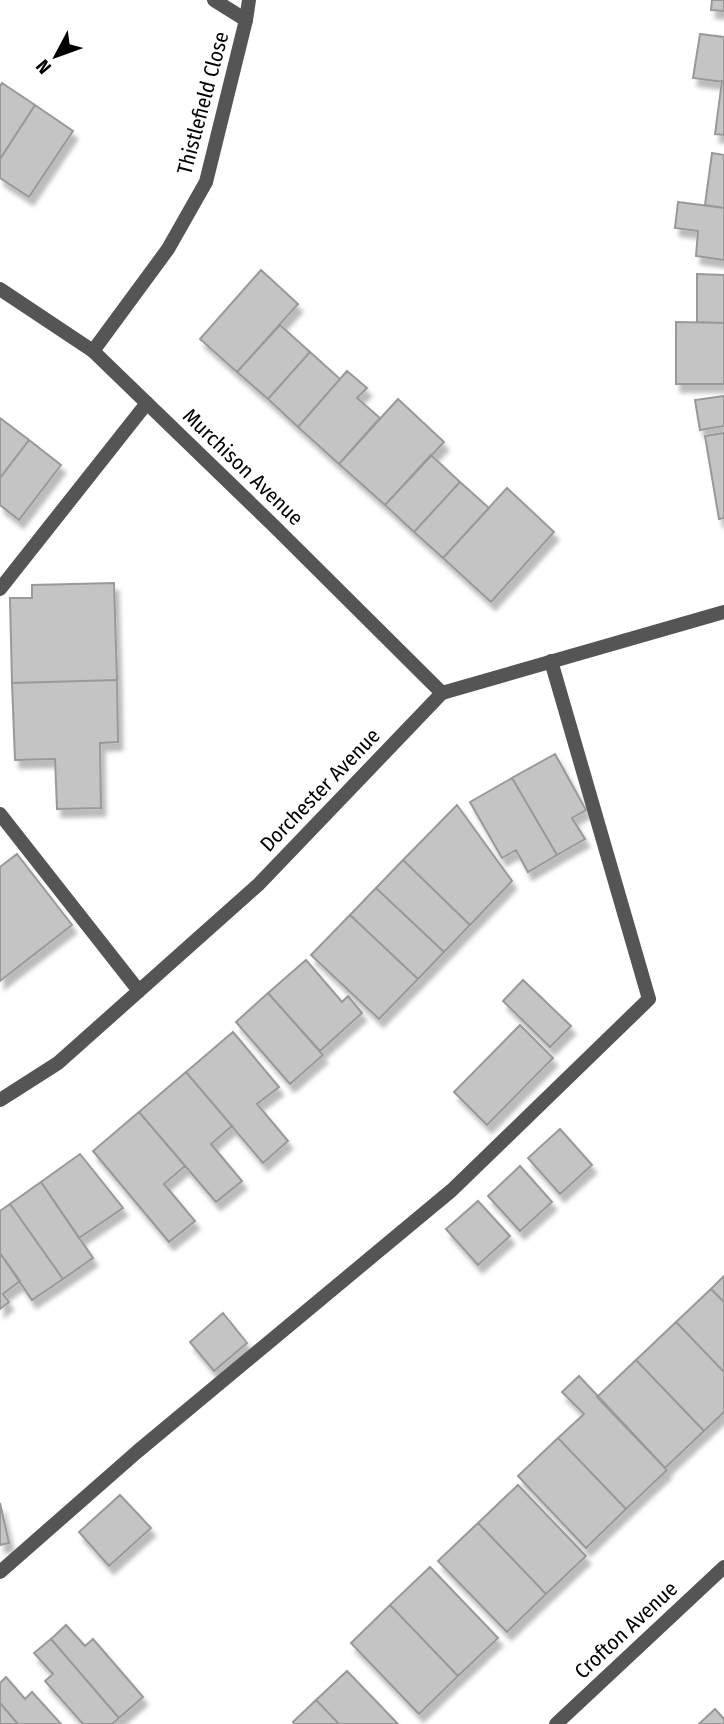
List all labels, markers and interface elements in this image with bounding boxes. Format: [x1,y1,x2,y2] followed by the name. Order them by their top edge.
[21,21,91,91] north arrow
[171,29,235,177] street label: Thistlefield Close
[31,55,56,79] text: N
[177,403,309,531] street label: Murchison Avenue
[254,723,386,857] street label: Dorchester Avenue
[569,1576,683,1684] street label: Crofton Avenue

